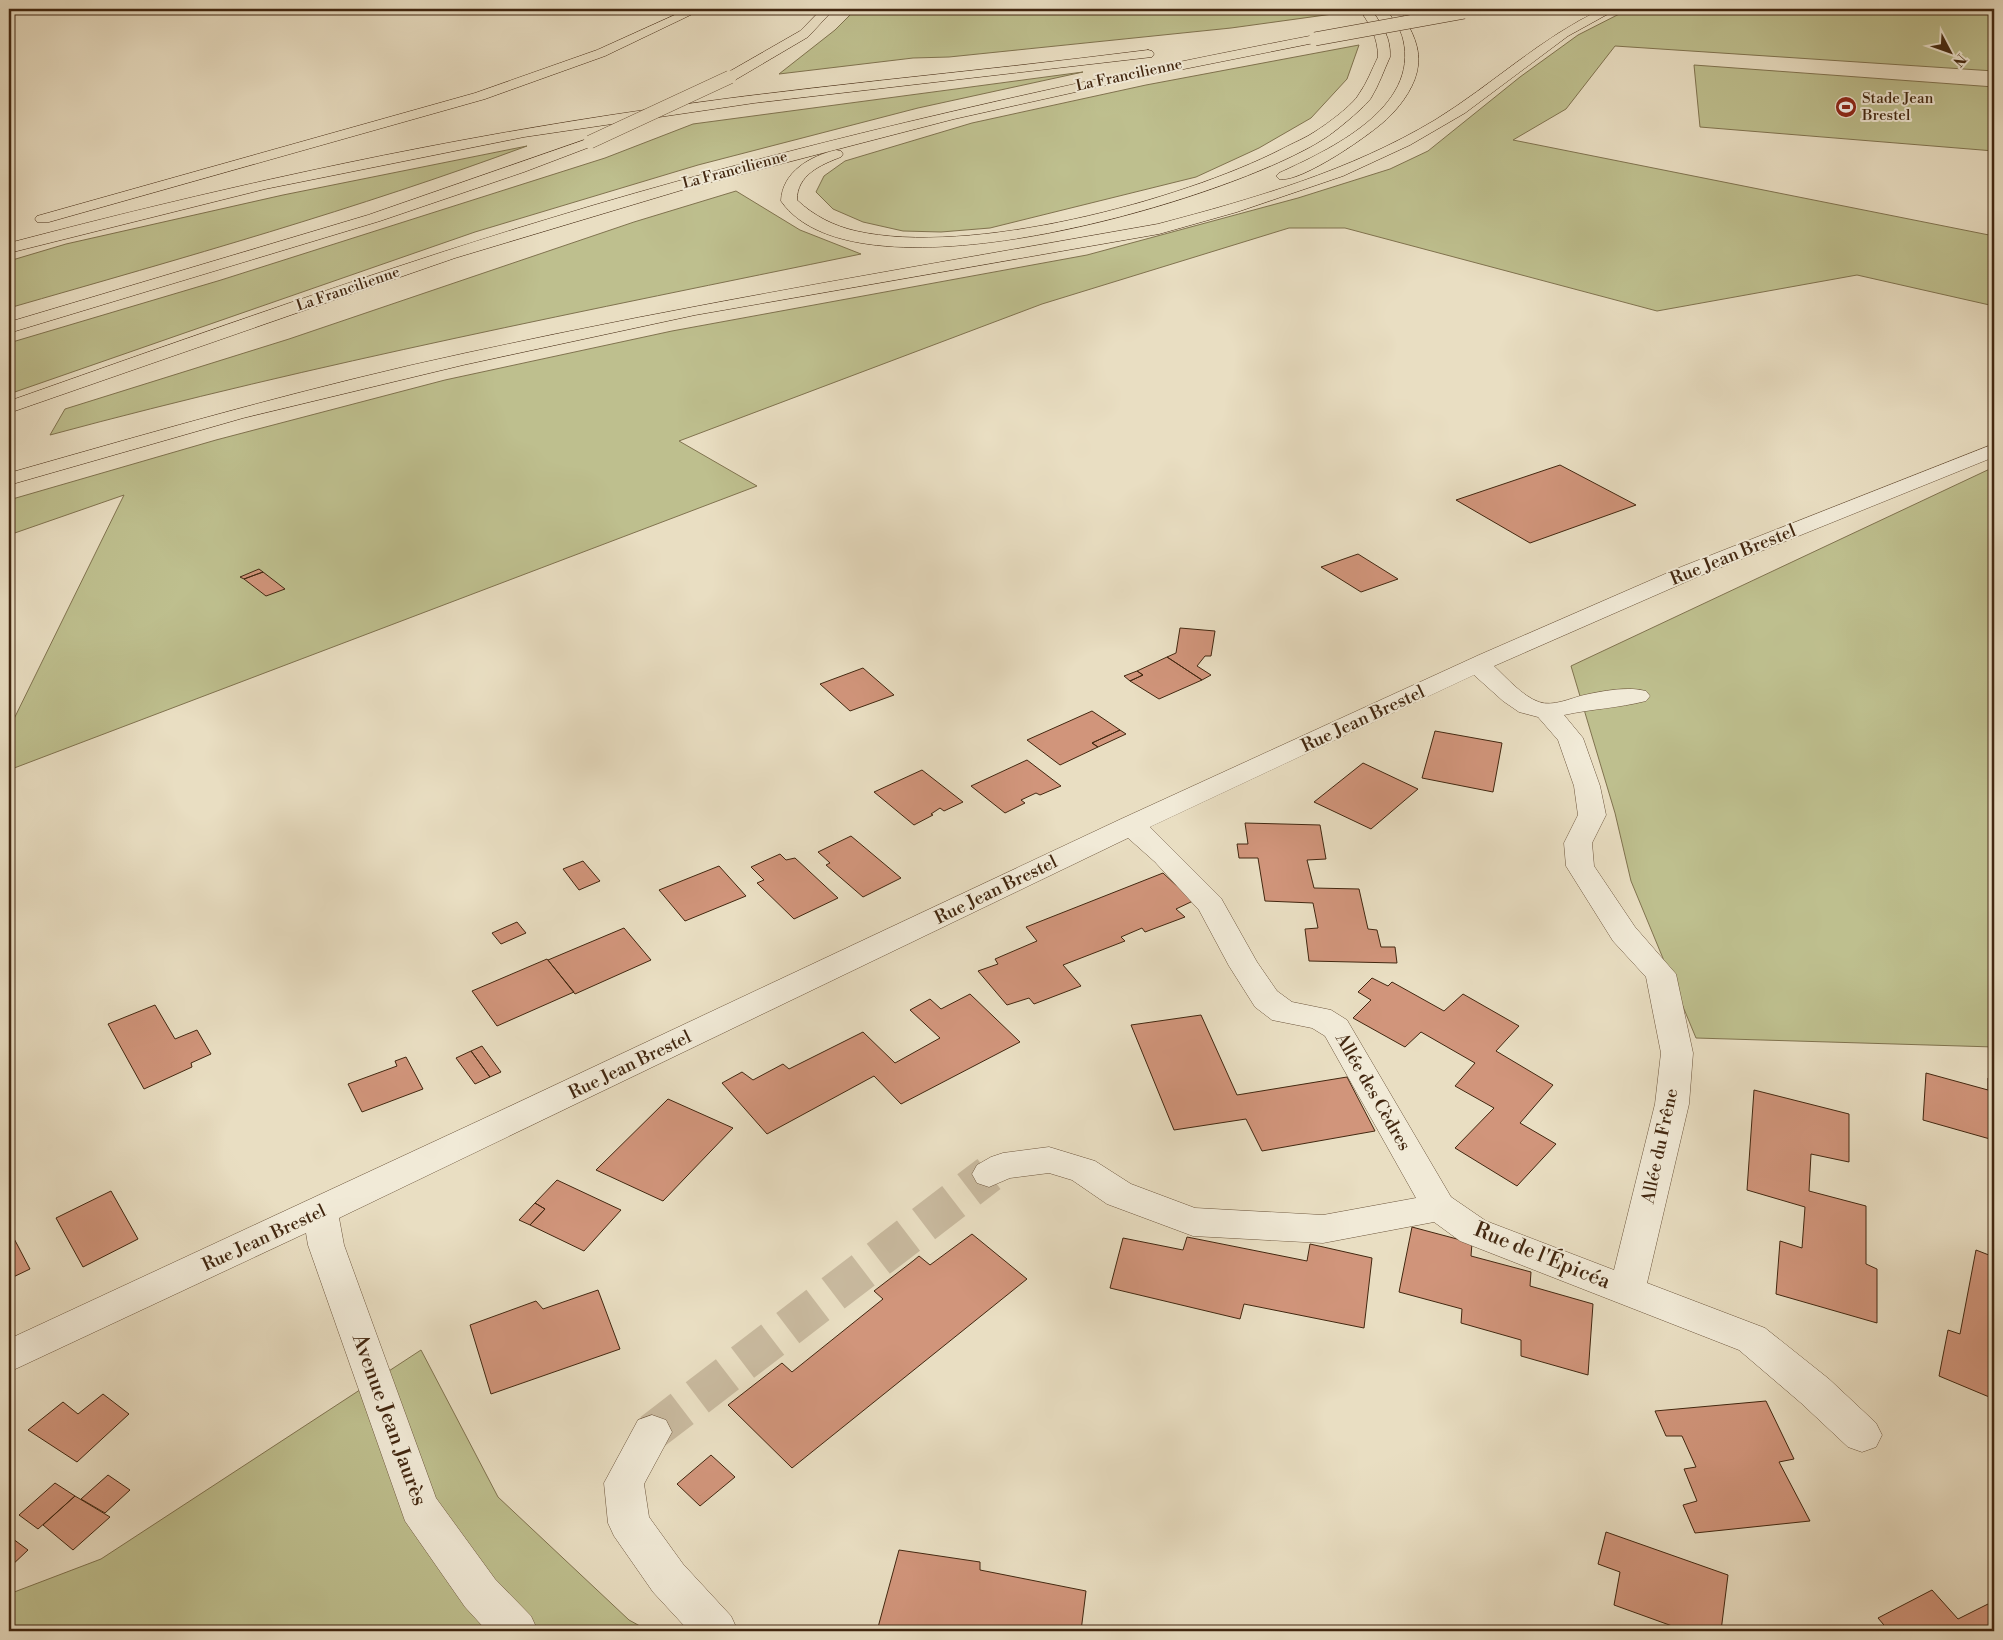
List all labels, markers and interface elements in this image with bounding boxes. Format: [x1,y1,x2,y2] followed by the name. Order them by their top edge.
[1926,28,1976,78] north arrow
[1949,50,1969,70] text: N
[1074,54,1184,96] street label: La Francilienne
[1861,89,1934,125] place label: Stade Jean Brestel
[1834,95,1858,119] sports icon: Stade Jean Brestel
[680,147,790,193] street label: La Francilienne
[294,262,402,316] street label: La Francilienne
[1667,519,1800,591] street label: Rue Jean Brestel
[1297,680,1429,758] street label: Rue Jean Brestel
[931,850,1062,930] street label: Rue Jean Brestel
[565,1025,696,1105] street label: Rue Jean Brestel
[1330,1028,1416,1155] street label: Allée des Cèdres
[1636,1086,1683,1207] street label: Allée du Frêne
[198,1199,330,1277] street label: Rue Jean Brestel
[1470,1215,1615,1295] street label: Rue de l'Épicéa
[346,1330,432,1509] street label: Avenue Jean Jaurès

